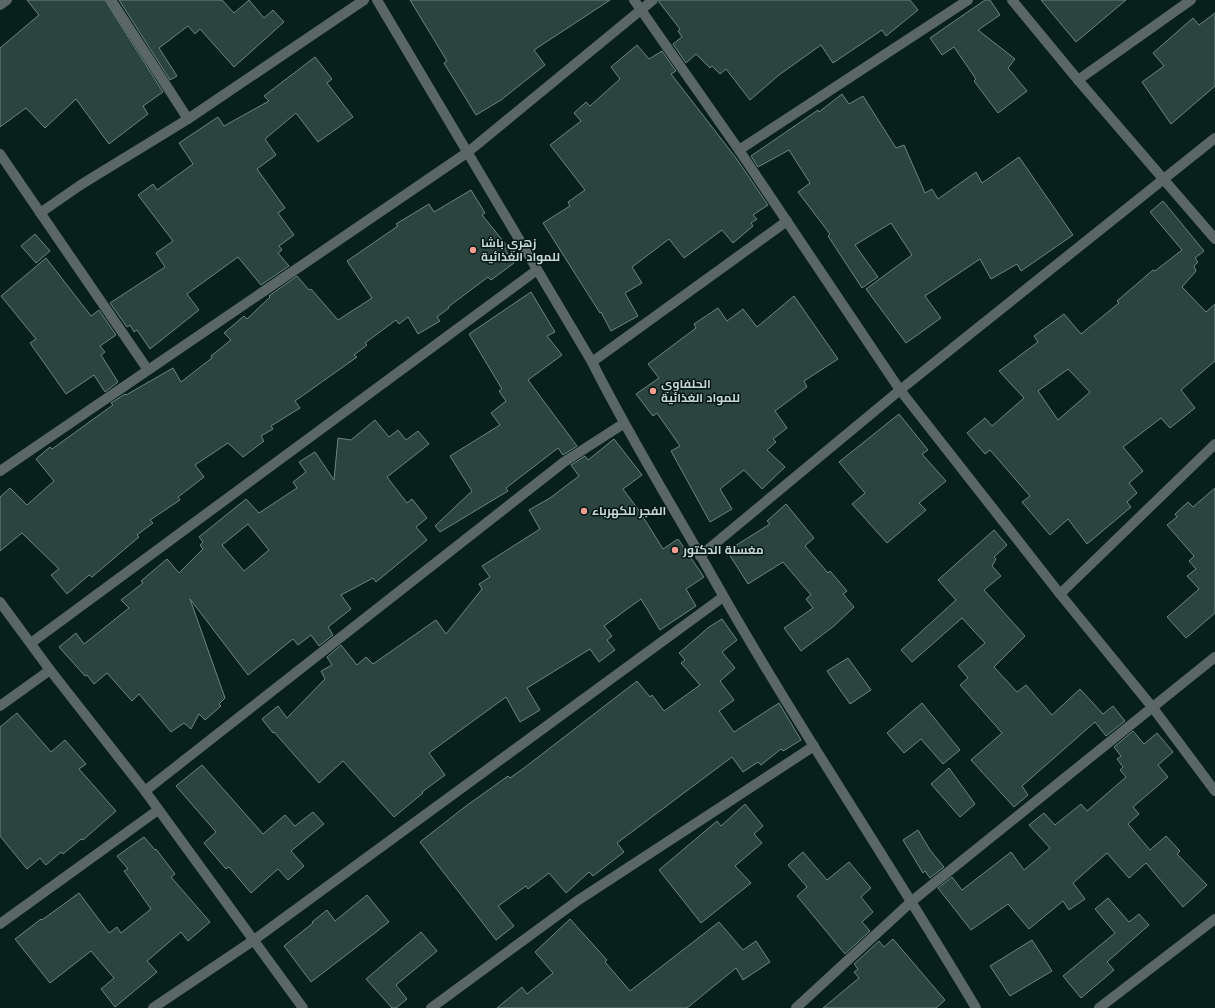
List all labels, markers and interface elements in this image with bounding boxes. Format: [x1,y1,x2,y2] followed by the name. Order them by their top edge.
[481,236,560,265] place label: زهري باشا للمواد الغذائية
[468,245,478,255] marker: زهري باشا للمواد الغذائية
[661,377,740,406] place label: الحلفاوي للمواد الغذائية
[648,386,658,396] marker: الحلفاوي للمواد الغذائية
[592,504,666,519] place label: الفجر للكهرباء
[579,506,589,516] marker: الفجر للكهرباء
[682,543,764,558] place label: مغسلة الدكتور
[670,545,680,555] marker: مغسلة الدكتور

